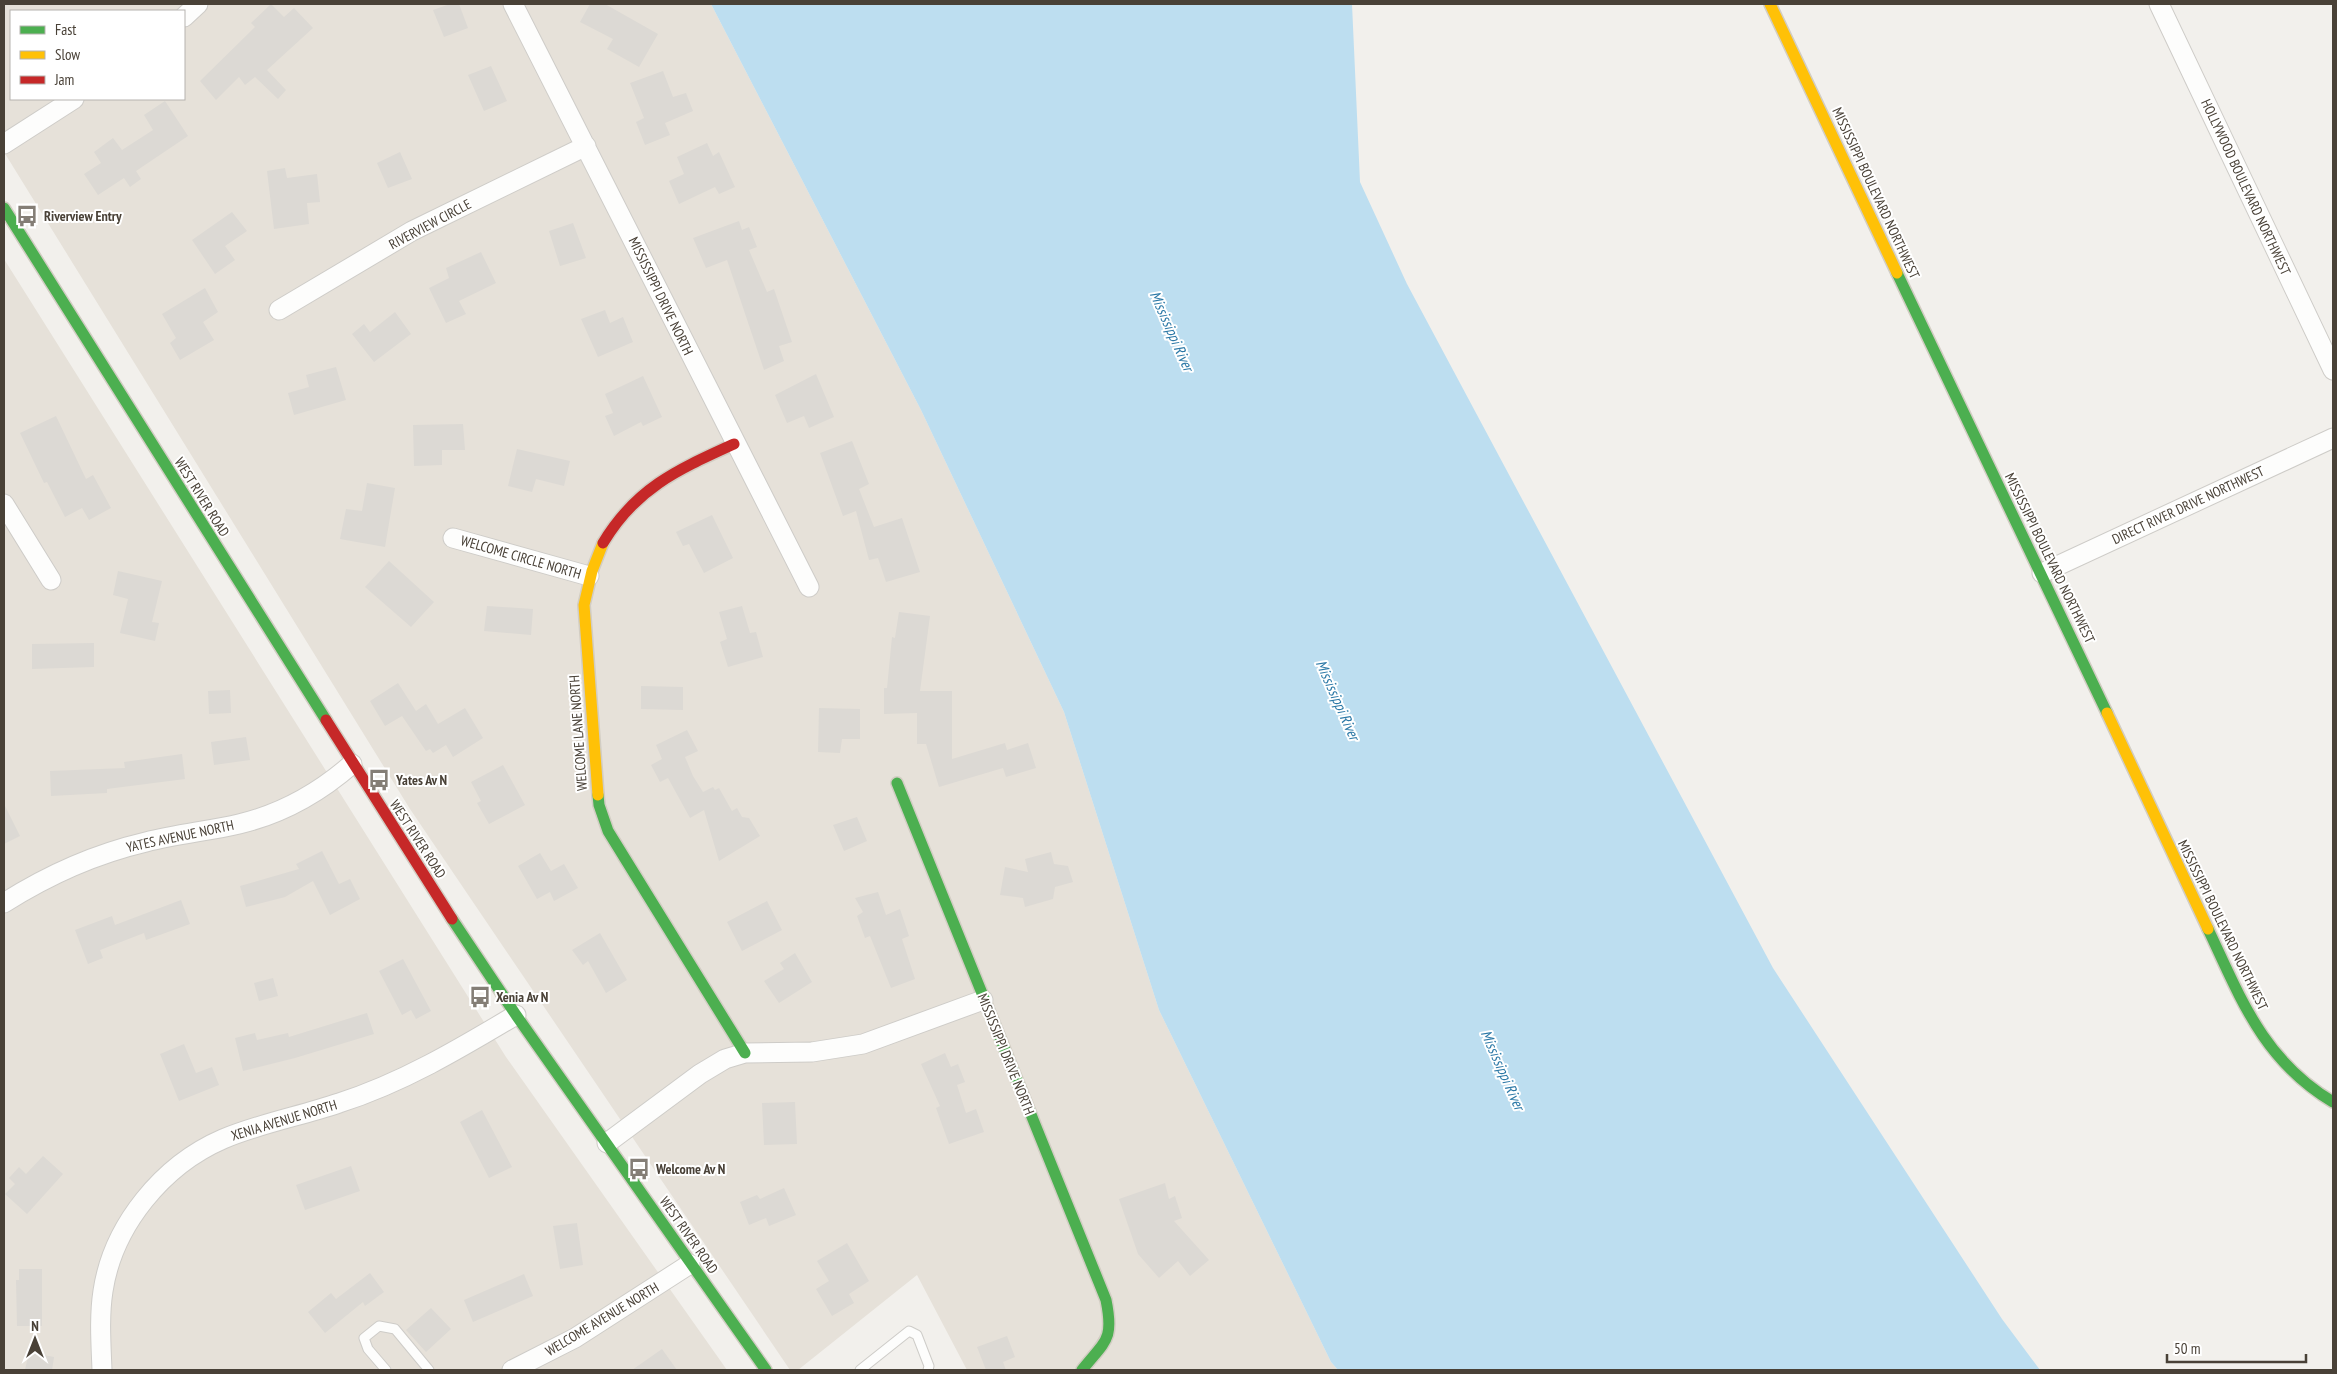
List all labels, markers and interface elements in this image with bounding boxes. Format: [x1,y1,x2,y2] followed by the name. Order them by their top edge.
[10,10,185,100] legend
[55,20,76,39] text: Fast
[55,45,80,64] text: Slow
[54,70,74,89] text: Jam
[2197,96,2295,279] street label: HOLLYWOOD BOULEVARD NORTHWEST
[1828,104,1924,282] street label: MISSISSIPPI BOULEVARD NORTHWEST
[386,195,474,253] street label: RIVERVIEW CIRCLE
[14,203,40,229] bus stop icon: Riverview Entry
[44,207,122,225] place label: Riverview Entry
[625,234,697,358] street label: MISSISSIPPI DRIVE NORTH
[1146,288,1199,376] water label: Mississippi River
[171,454,233,540] street label: WEST RIVER ROAD
[2109,461,2268,548] street label: DIRECT RIVER DRIVE NORTHWEST
[2001,470,2099,647] street label: MISSISSIPPI BOULEVARD NORTHWEST
[459,531,583,583] street label: WELCOME CIRCLE NORTH
[1312,657,1365,745] water label: Mississippi River
[565,674,591,792] street label: WELCOME LANE NORTH
[366,767,392,793] bus stop icon: Yates Av N
[395,771,447,789] place label: Yates Av N
[386,796,450,882] street label: WEST RIVER ROAD
[124,816,236,856] street label: YATES AVENUE NORTH
[2174,837,2272,1014] street label: MISSISSIPPI BOULEVARD NORTHWEST
[467,984,493,1010] bus stop icon: Xenia Av N
[496,988,548,1006] place label: Xenia Av N
[973,991,1039,1117] street label: MISSISSIPPI DRIVE NORTH
[1477,1027,1530,1115] water label: Mississippi River
[229,1095,339,1145] street label: XENIA AVENUE NORTH
[626,1156,652,1182] bus stop icon: Welcome Av N
[655,1160,725,1178] place label: Welcome Av N
[656,1193,722,1277] street label: WEST RIVER ROAD
[542,1278,662,1360] street label: WELCOME AVENUE NORTH
[10,1314,60,1364] north arrow
[31,1317,39,1335] text: N
[2167,1332,2306,1364] scale bar
[2174,1339,2200,1358] text: 50 m

